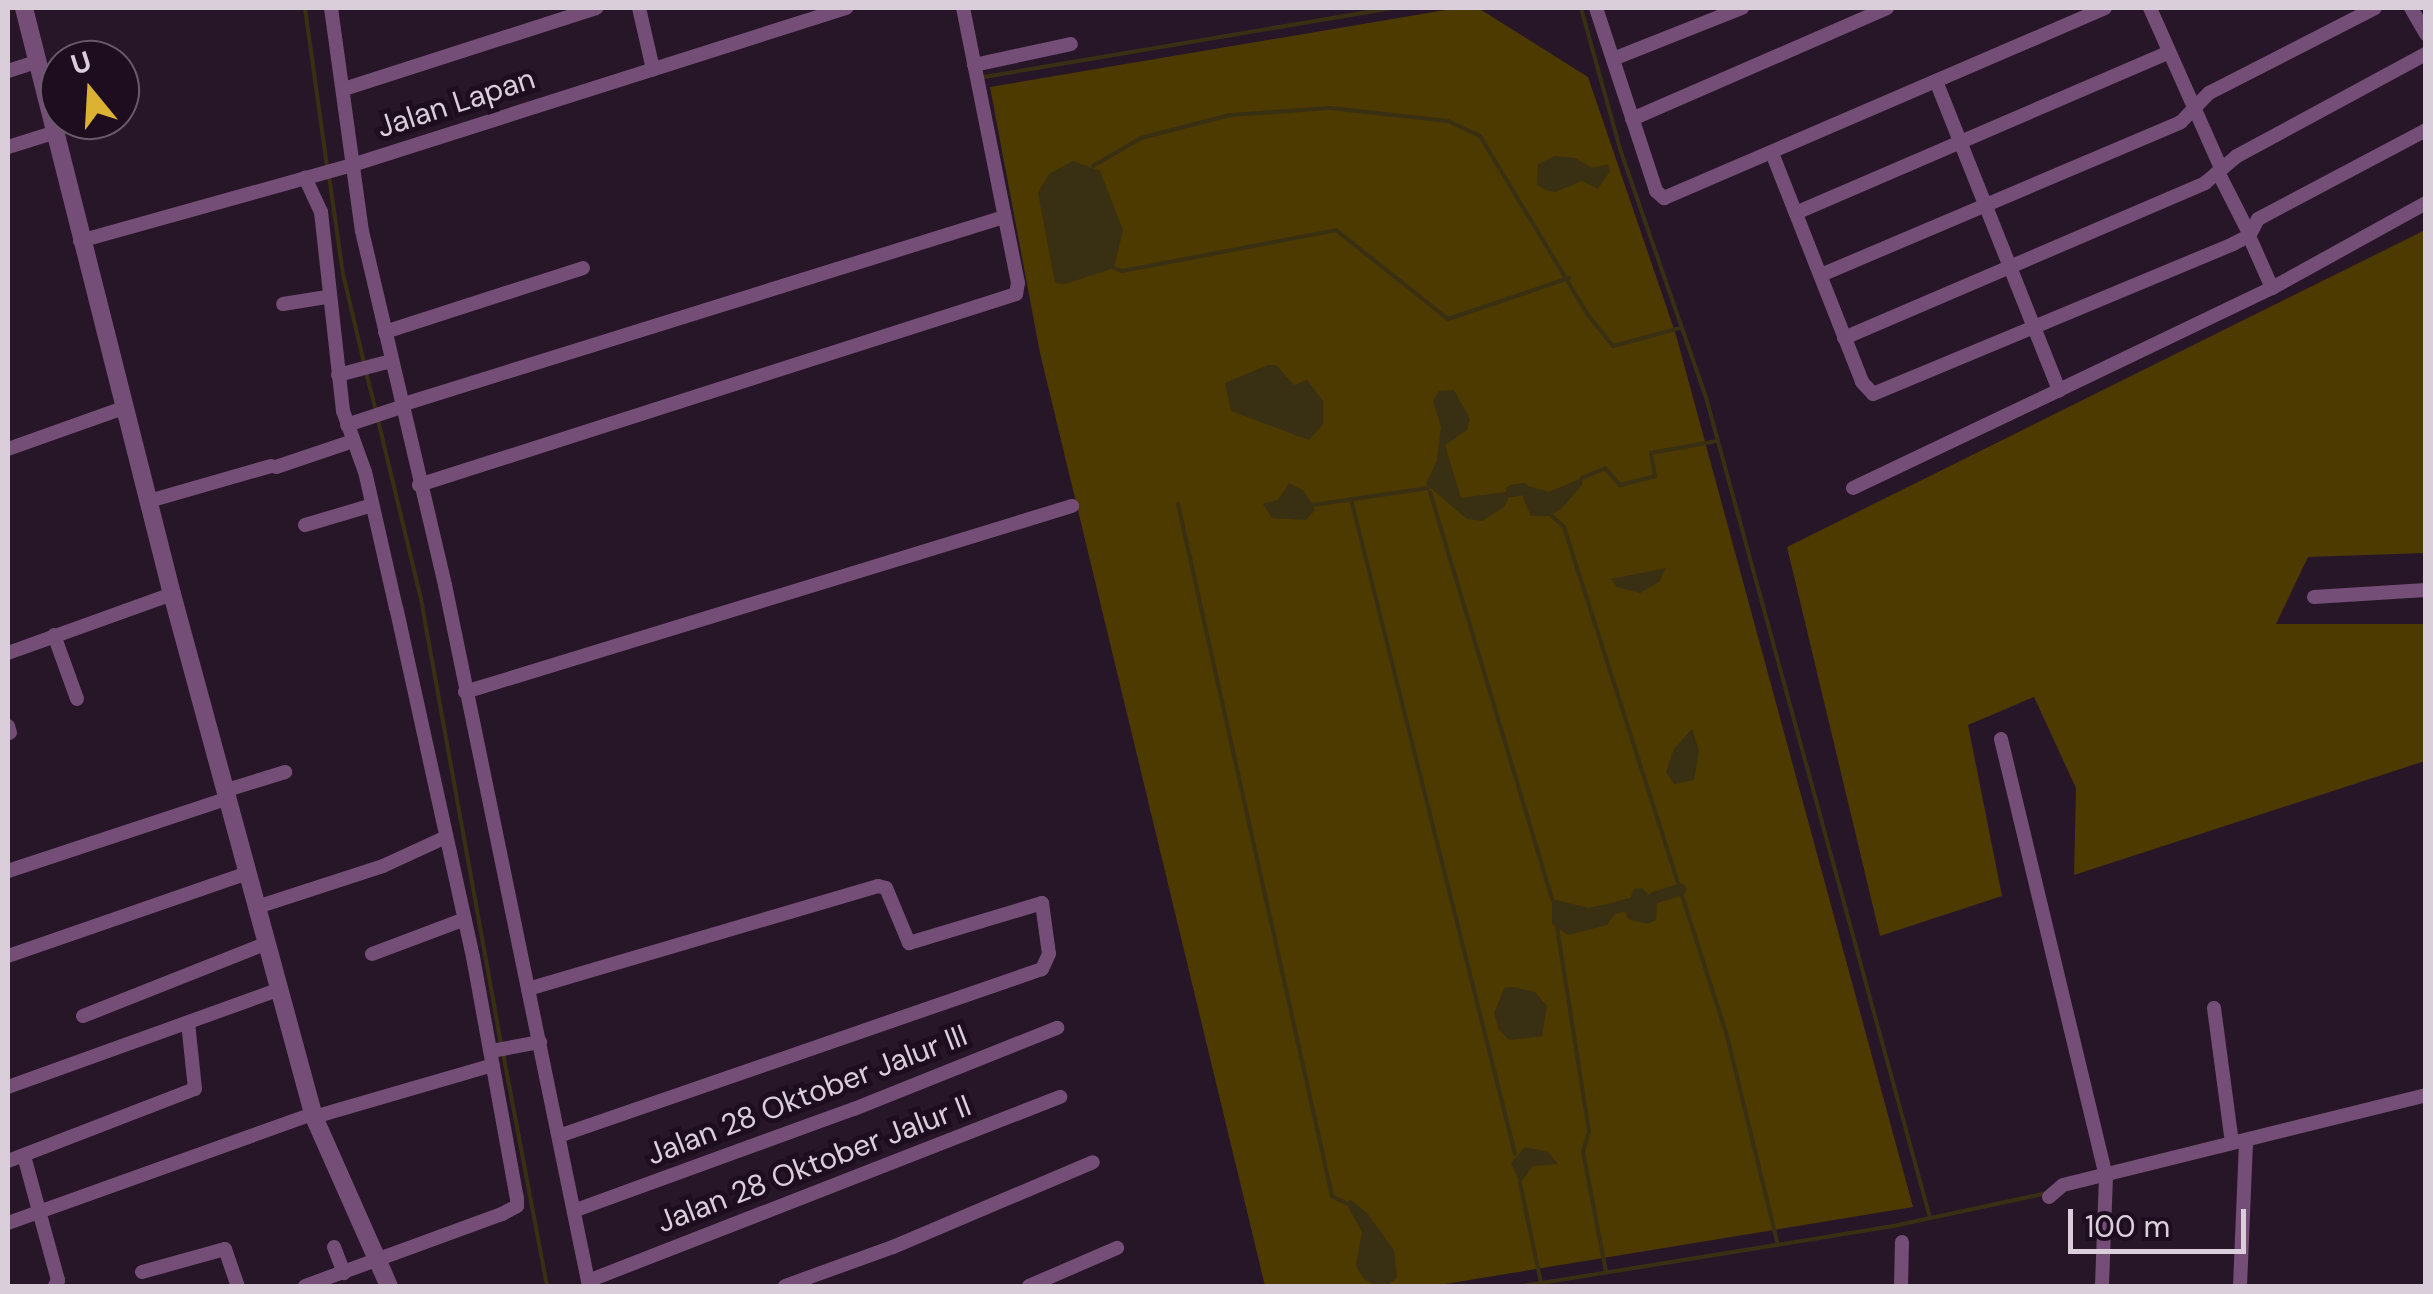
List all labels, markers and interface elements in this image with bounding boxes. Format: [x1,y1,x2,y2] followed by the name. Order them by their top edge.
[40,40,140,140] north arrow
[66,42,96,83] text: U
[372,61,540,145] street label: Jalan Lapan
[642,1017,972,1173] street label: Jalan 28 Oktober Jalur III
[652,1087,976,1241] street label: Jalan 28 Oktober Jalur II
[2073,1189,2250,1251] scale bar
[2085,1207,2170,1246] text: 100 m

